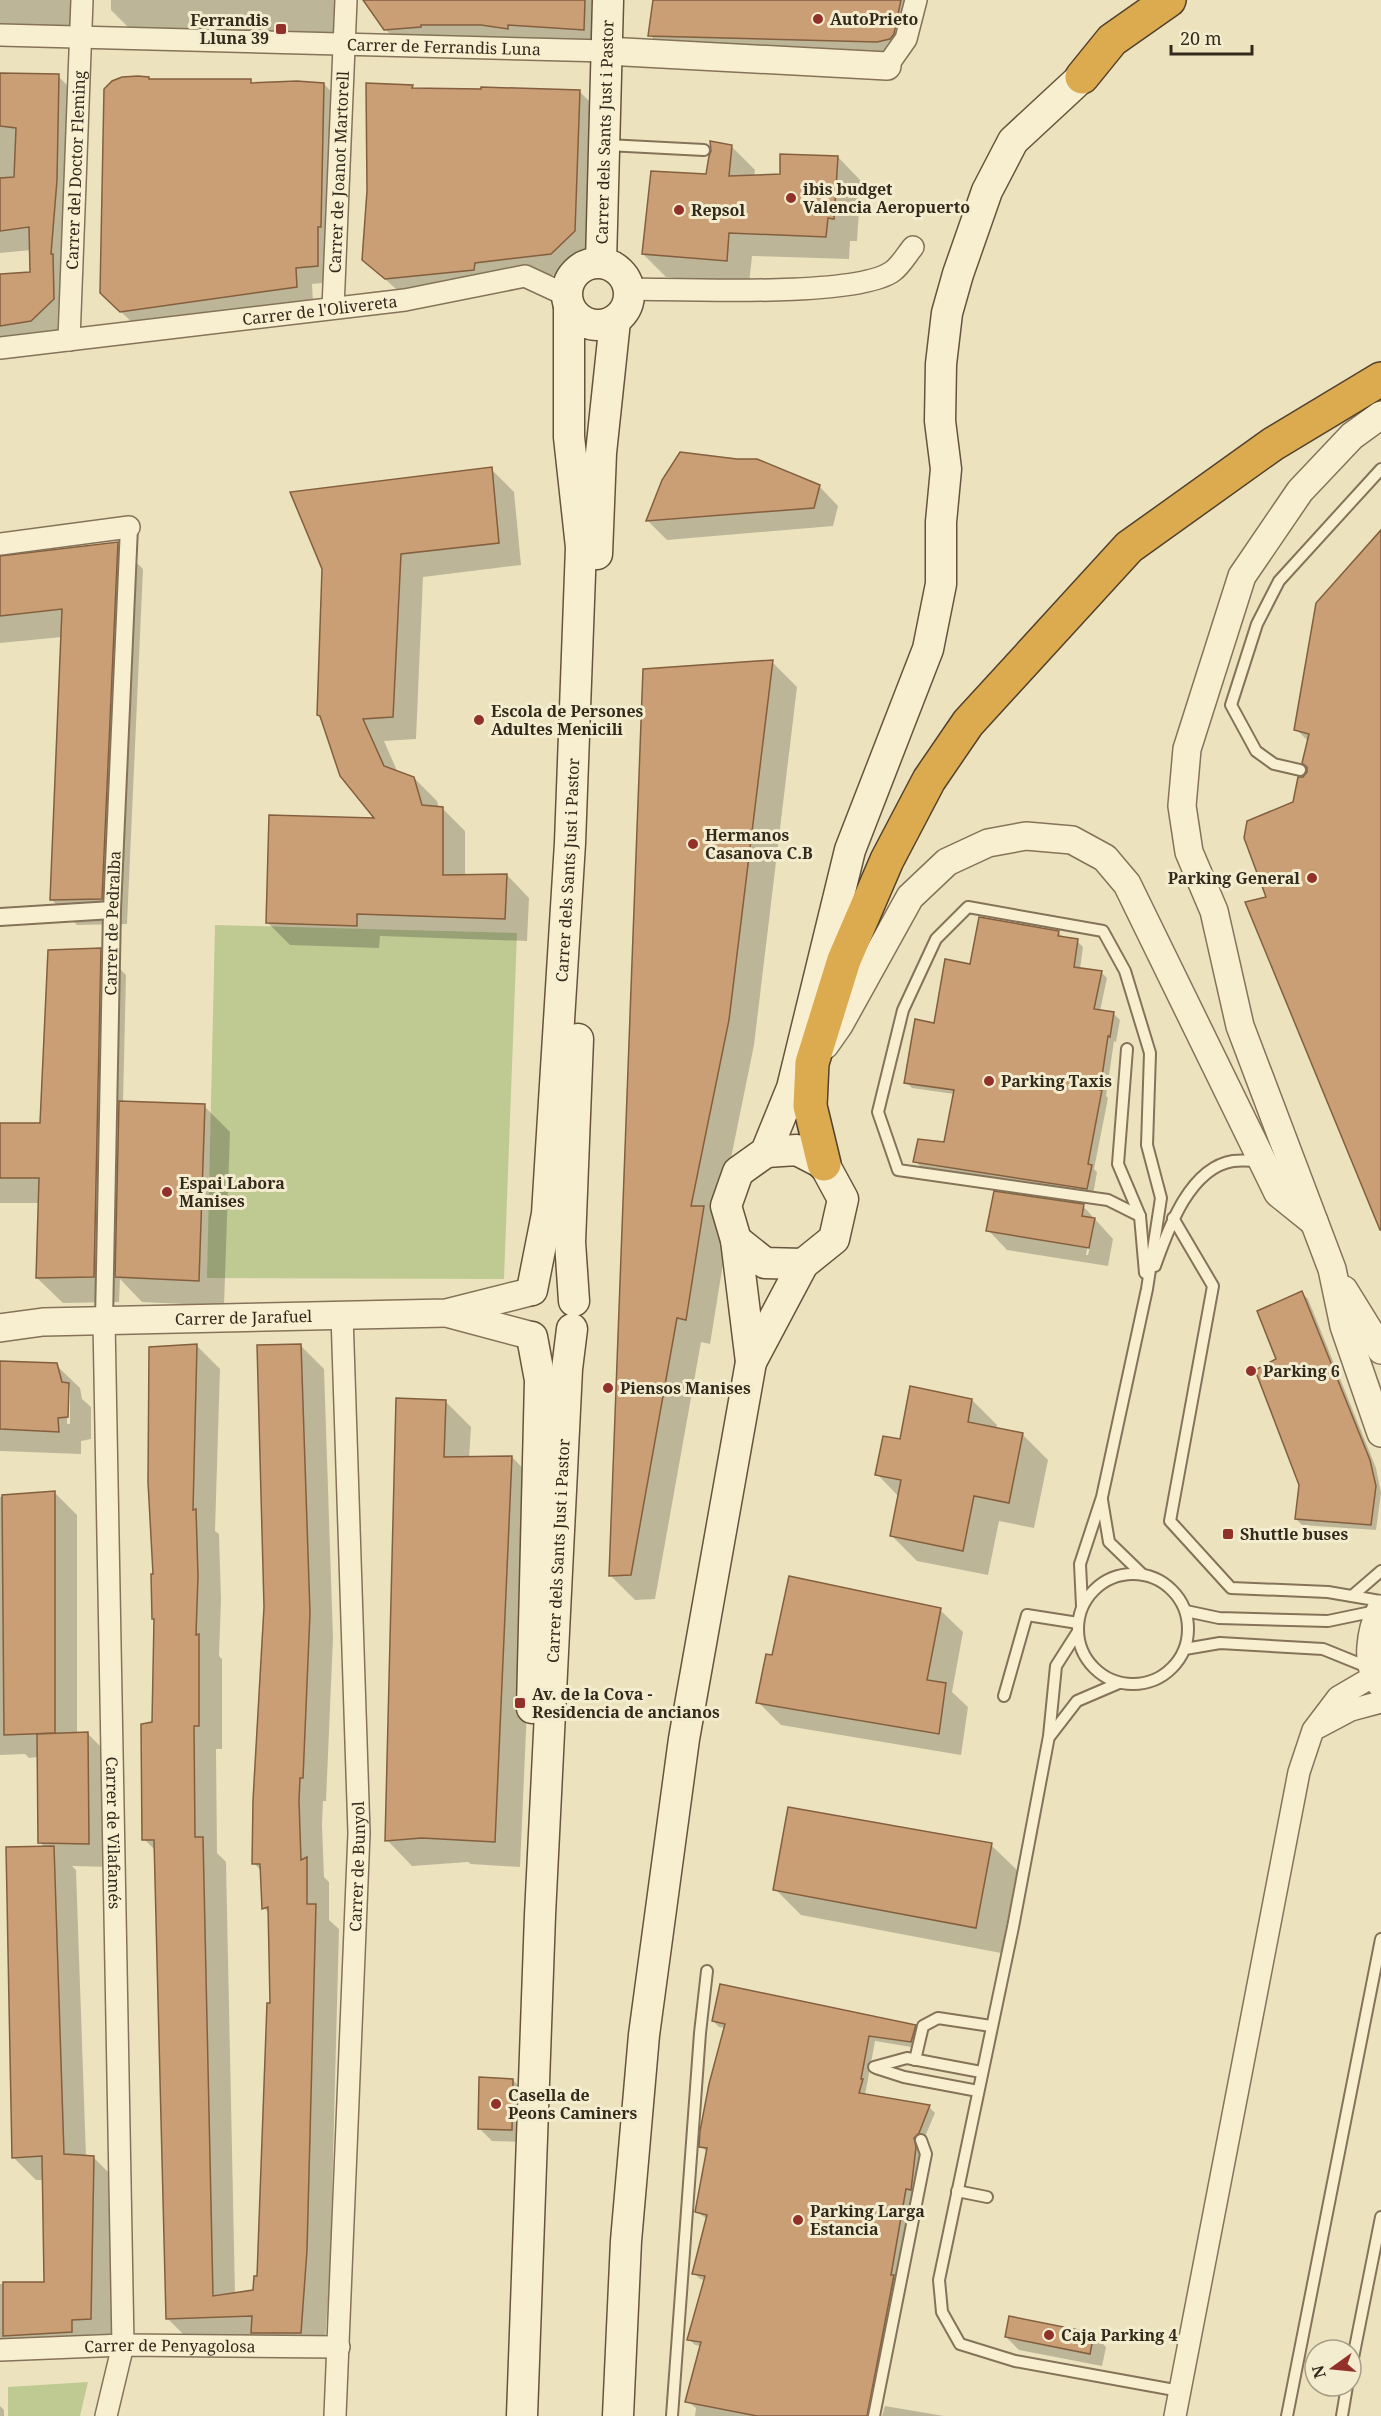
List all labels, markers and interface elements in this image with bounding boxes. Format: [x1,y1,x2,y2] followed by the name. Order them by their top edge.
[830,8,919,30] place label: AutoPrieto
[190,9,269,49] place label: Ferrandis Lluna 39
[811,12,825,26] marker: AutoPrieto
[1171,18,1252,56] scale bar
[590,19,618,245] street label: Carrer dels Sants Just i Pastor
[274,22,288,36] marker: Ferrandis Lluna 39
[1180,26,1222,50] text: 20 m
[347,33,541,60] street label: Carrer de Ferrandis Luna
[61,70,90,270] street label: Carrer del Doctor Fleming
[323,70,354,274] street label: Carrer de Joanot Martorell
[803,178,970,218] place label: ibis budget Valencia Aeropuerto
[784,191,798,205] marker: ibis budget Valencia Aeropuerto
[691,199,745,221] place label: Repsol
[672,203,686,217] marker: Repsol
[241,290,398,330] street label: Carrer de l'Olivereta
[491,700,644,740] place label: Escola de Persones Adultes Menicili
[472,713,486,727] marker: Escola de Persones Adultes Menicili
[550,757,584,983] street label: Carrer dels Sants Just i Pastor
[705,824,813,864] place label: Hermanos Casanova C.B
[686,837,700,851] marker: Hermanos Casanova C.B
[99,850,126,996] street label: Carrer de Pedralba
[1168,867,1300,889] place label: Parking General
[1305,871,1319,885] marker: Parking General
[1001,1070,1112,1092] place label: Parking Taxis
[982,1074,996,1088] marker: Parking Taxis
[179,1172,285,1212] place label: Espai Labora Manises
[160,1185,174,1199] marker: Espai Labora Manises
[175,1305,312,1330] street label: Carrer de Jarafuel
[1263,1360,1340,1382] place label: Parking 6
[1244,1364,1258,1378] marker: Parking 6
[620,1377,751,1399] place label: Piensos Manises
[601,1381,615,1395] marker: Piensos Manises
[541,1438,575,1663] street label: Carrer dels Sants Just i Pastor
[1240,1523,1348,1545] place label: Shuttle buses
[1221,1527,1235,1541] marker: Shuttle buses
[532,1683,720,1723] place label: Av. de la Cova - Residencia de ancianos
[513,1696,527,1710] marker: Av. de la Cova - Residencia de ancianos
[101,1756,126,1909] street label: Carrer de Vilafamés
[344,1801,370,1932] street label: Carrer de Bunyol
[508,2084,638,2124] place label: Casella de Peons Caminers
[489,2097,503,2111] marker: Casella de Peons Caminers
[810,2200,925,2240] place label: Parking Larga Estancia
[791,2213,805,2227] marker: Parking Larga Estancia
[1061,2324,1177,2346] place label: Caja Parking 4
[1042,2328,1056,2342] marker: Caja Parking 4
[84,2334,256,2358] street label: Carrer de Penyagolosa
[1303,2338,1363,2398] north arrow
[1306,2363,1331,2381] text: N

